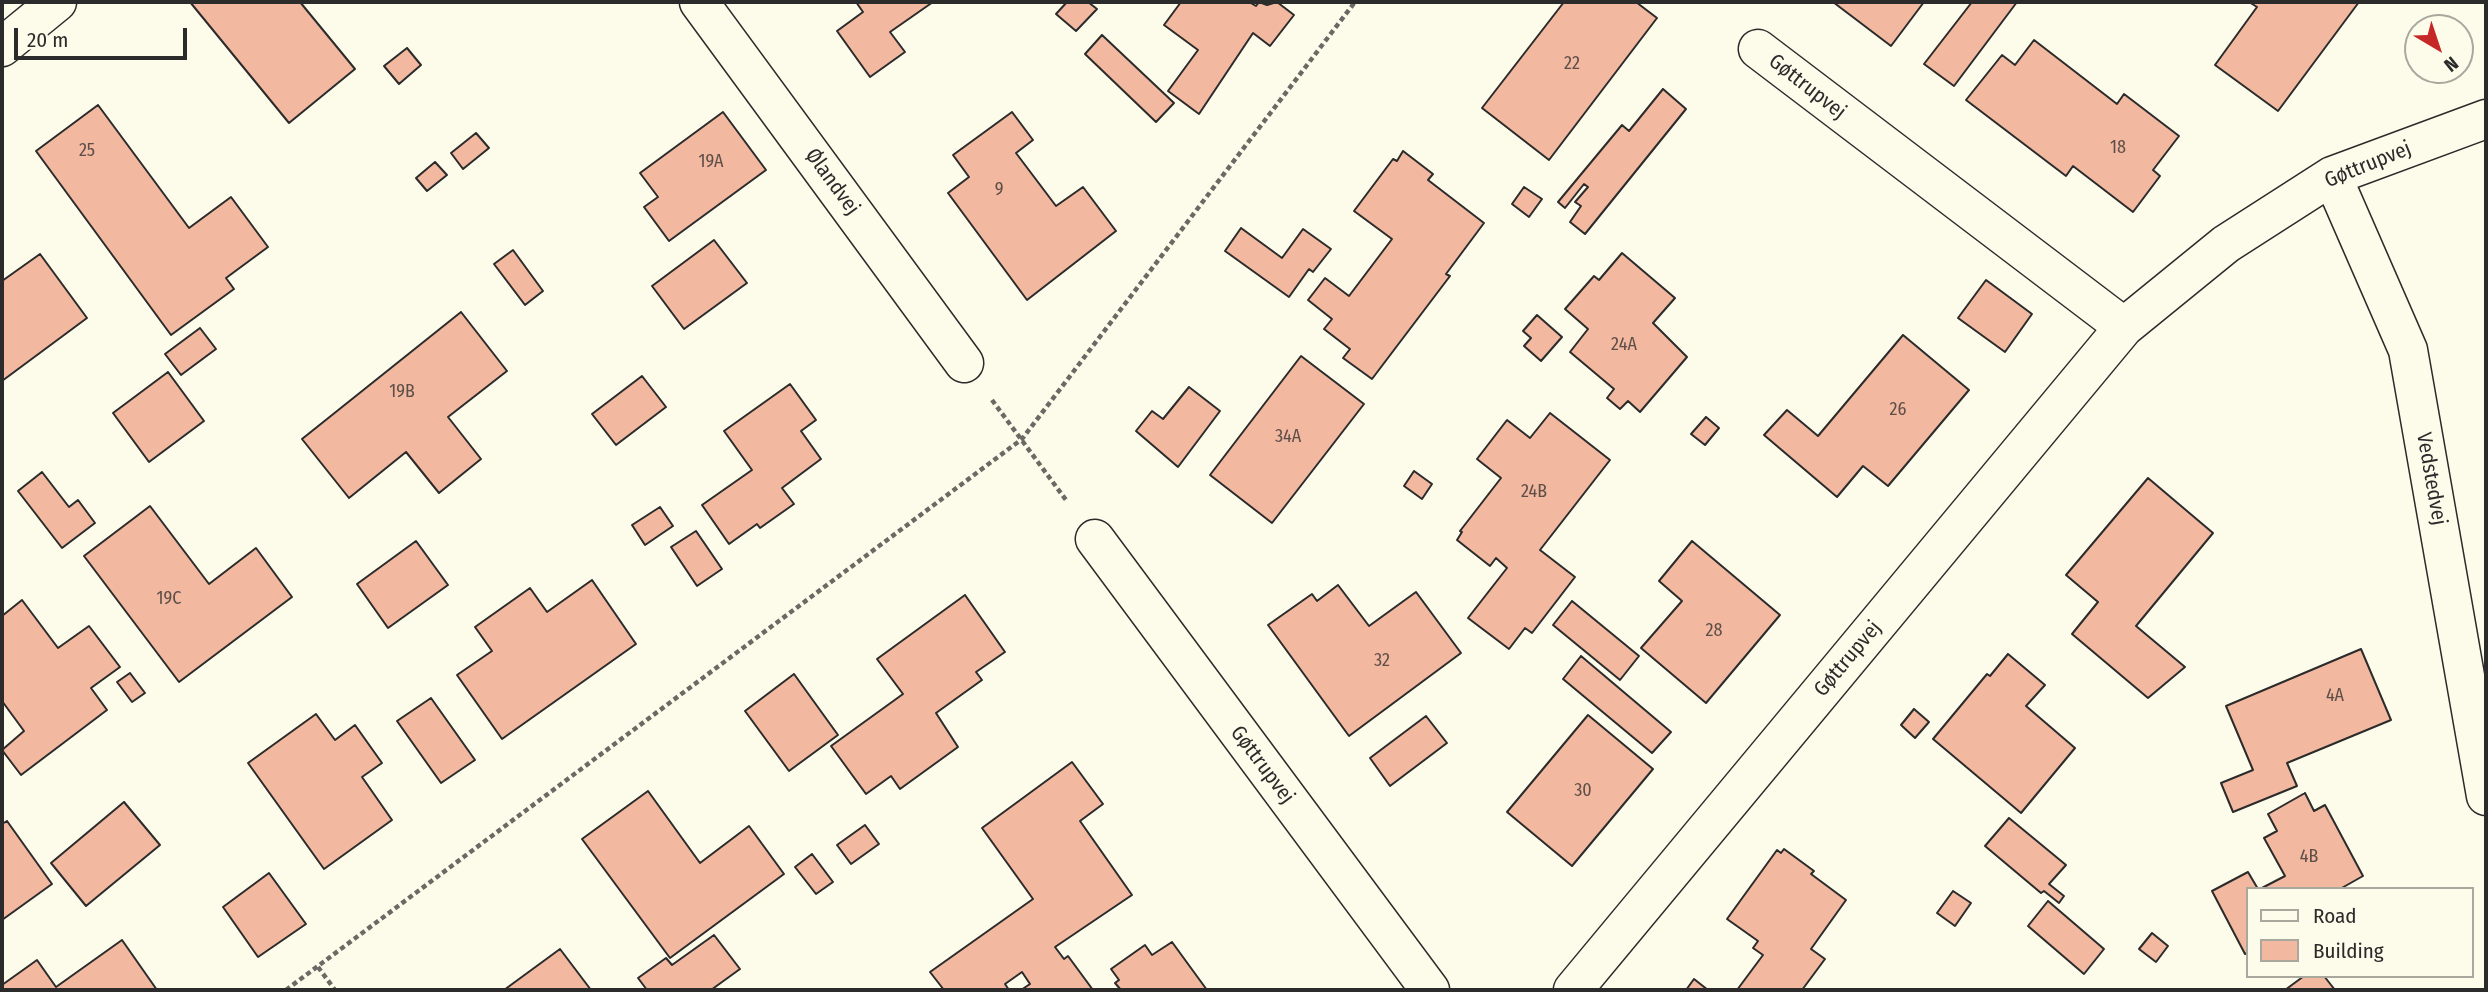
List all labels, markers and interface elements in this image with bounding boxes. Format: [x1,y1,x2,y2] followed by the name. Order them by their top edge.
[18,14,191,58] scale bar
[2404,14,2474,84] north arrow
[27,27,68,53] text: 20 m
[1763,49,1851,125] street label: Gøttrupvej
[2440,52,2463,77] text: N
[1564,53,1580,75] house number: 22
[2321,136,2415,194] street label: Gøttrupvej
[2110,137,2126,159] house number: 18
[79,140,95,162] house number: 25
[799,144,865,220] street label: Ølandvej
[698,151,724,173] house number: 19A
[995,179,1003,201] house number: 9
[1611,334,1637,356] house number: 24A
[389,381,415,403] house number: 19B
[1890,399,1906,421] house number: 26
[1275,426,1301,448] house number: 34A
[2410,431,2452,527] street label: Vedstedvej
[1521,481,1547,503] house number: 24B
[157,588,181,610] house number: 19C
[1809,616,1887,702] street label: Gøttrupvej
[1706,620,1722,642] house number: 28
[1374,650,1390,672] house number: 32
[2326,685,2344,707] house number: 4A
[1225,721,1299,809] street label: Gøttrupvej
[1574,780,1592,802] house number: 30
[2300,846,2318,868] house number: 4B
[2246,887,2474,978] legend
[2313,903,2357,929] text: Road
[2313,938,2384,964] text: Building

